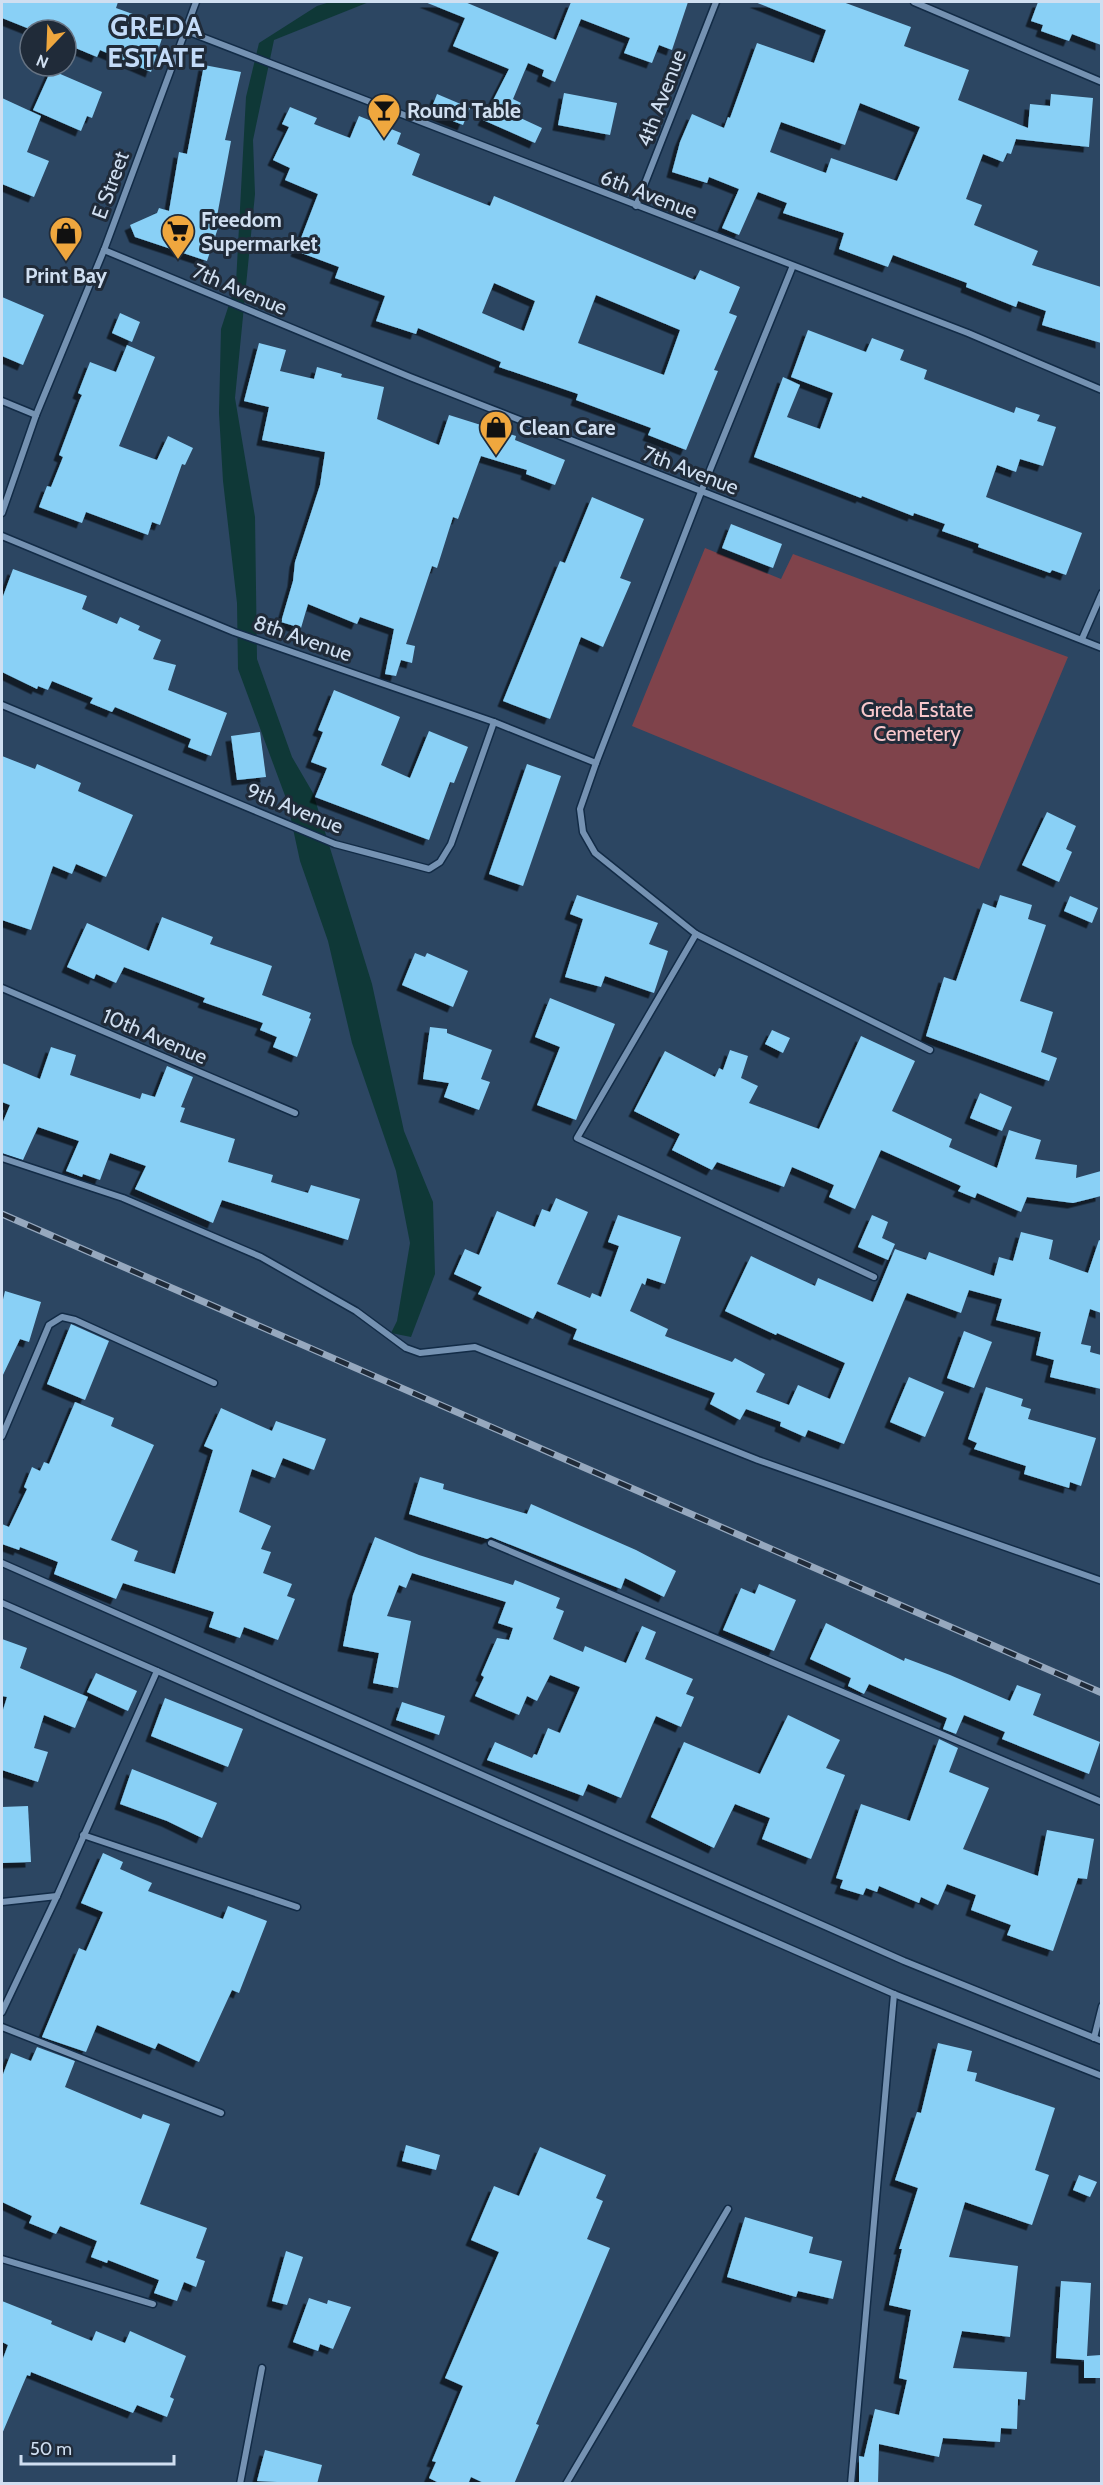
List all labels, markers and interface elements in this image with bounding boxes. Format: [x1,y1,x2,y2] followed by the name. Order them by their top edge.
[107,10,207,74] district label: GREDA ESTATE
[18,18,78,78] north arrow
[631,46,691,150] street label: 4th Avenue
[33,50,51,72] text: N
[366,92,402,139] bar icon: Round Table
[407,98,521,123] place label: Round Table
[86,148,134,222] street label: E Street
[597,164,701,224] street label: 6th Avenue
[201,207,318,256] place label: Freedom Supermarket
[160,213,196,260] supermarket icon: Freedom Supermarket
[48,215,84,262] shop icon: Print Bay
[189,258,291,320] street label: 7th Avenue
[25,263,108,288] place label: Print Bay
[478,409,514,456] shop icon: Clean Care
[519,415,616,440] place label: Clean Care
[640,440,743,500] street label: 7th Avenue
[250,609,356,667] street label: 8th Avenue
[861,697,973,746] park label: Greda Estate Cemetery
[243,777,347,839] street label: 9th Avenue
[99,1003,211,1069] street label: 10th Avenue
[21,2428,174,2466] scale bar
[30,2438,72,2460] text: 50 m

